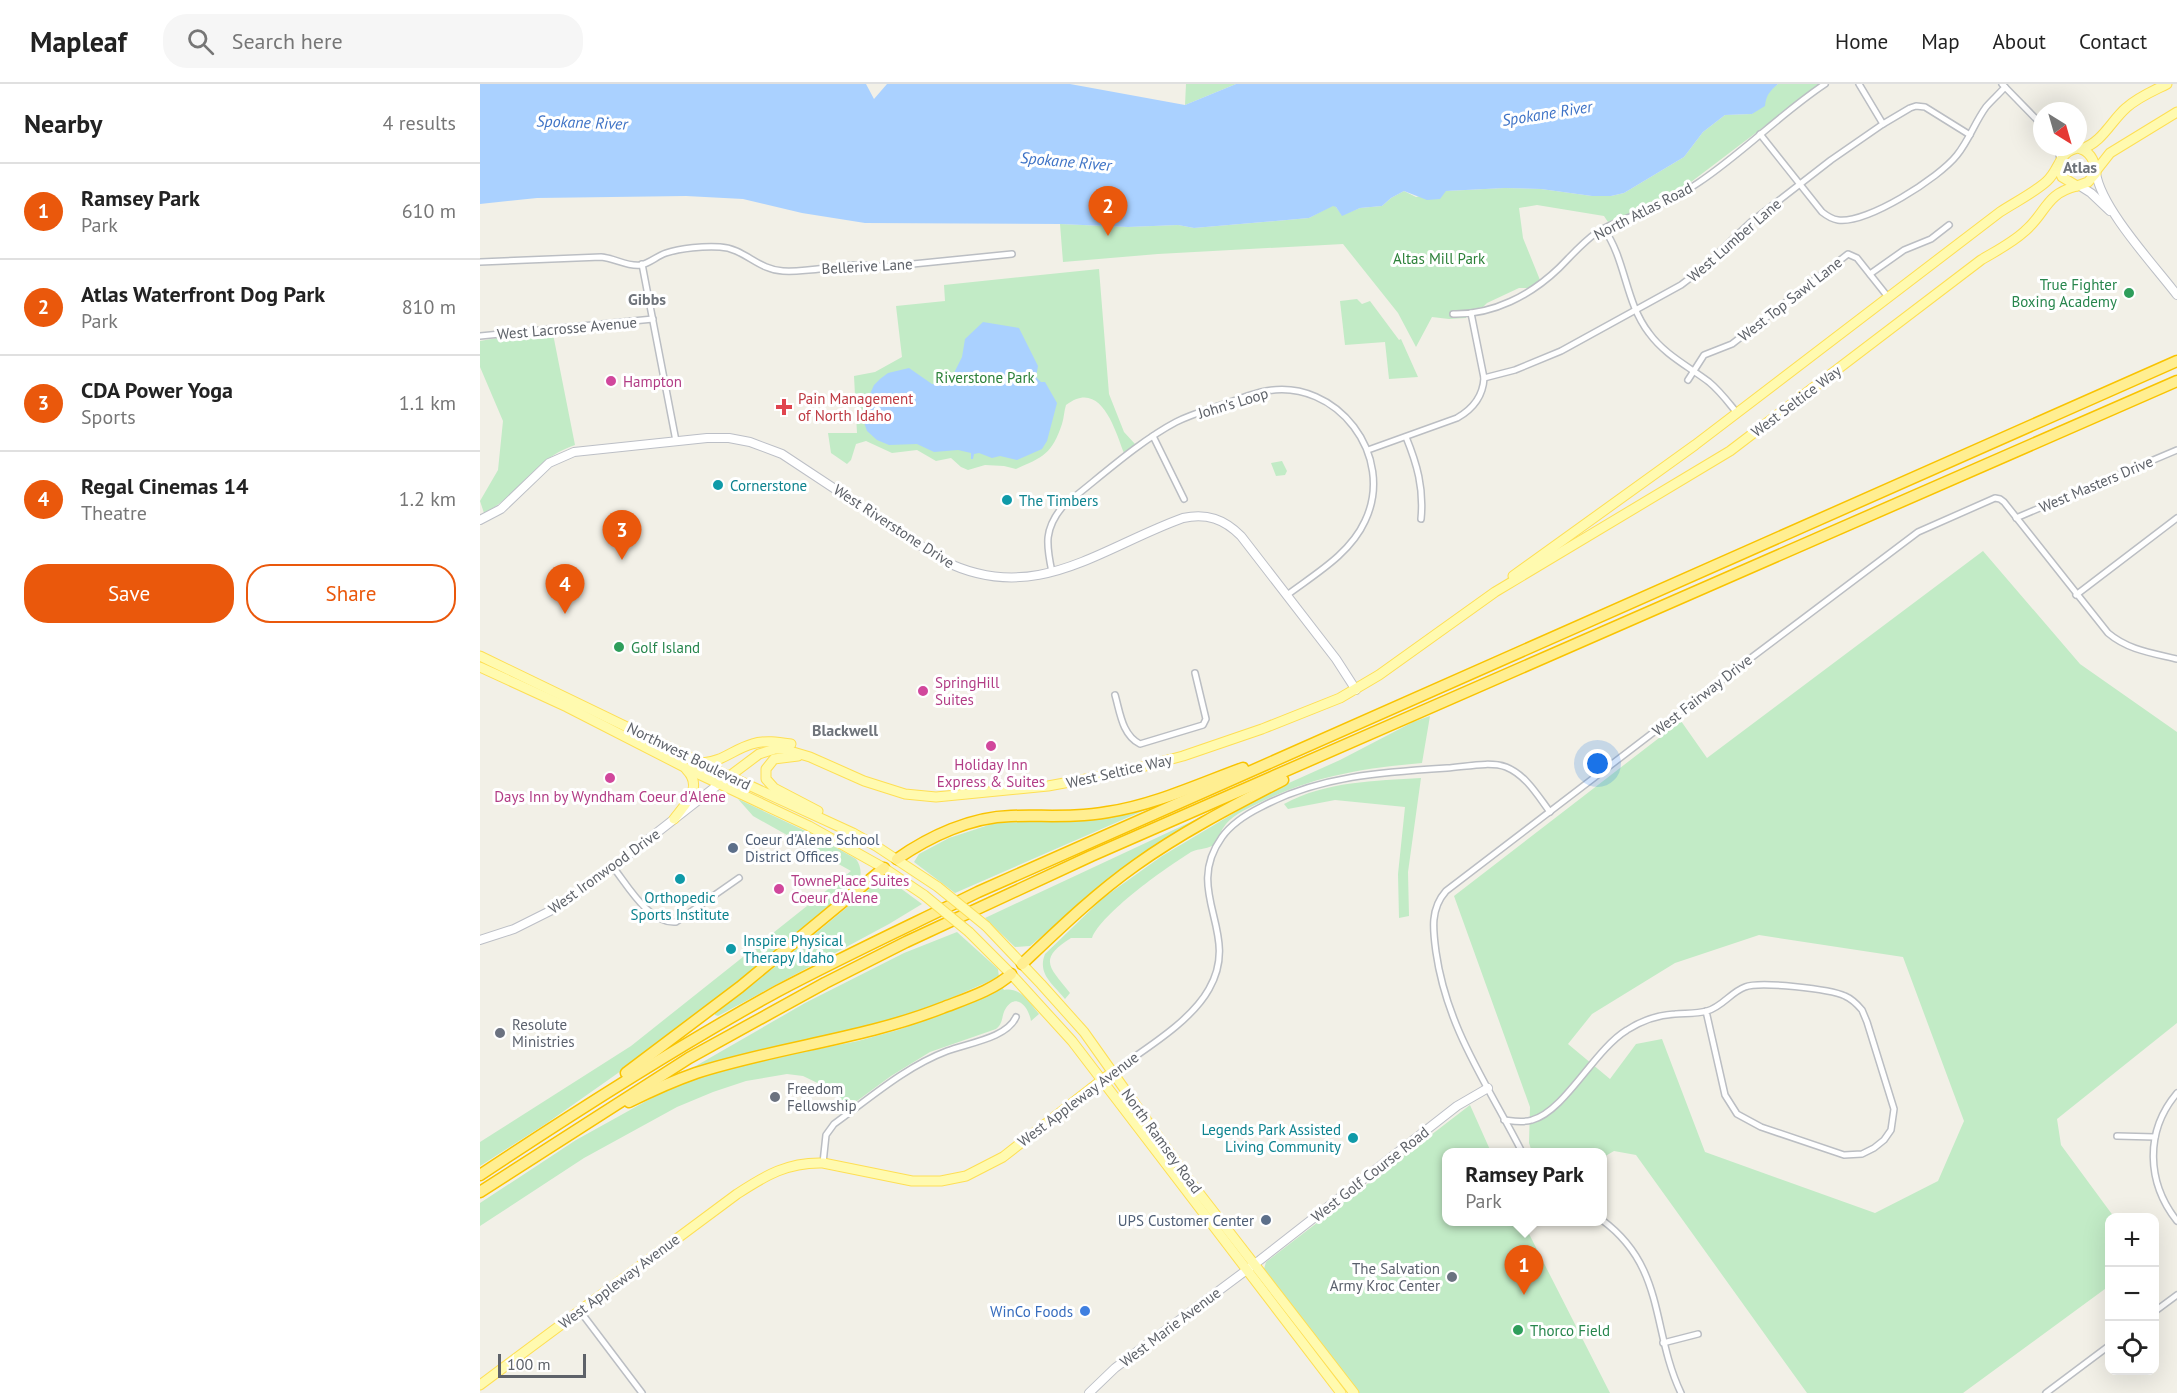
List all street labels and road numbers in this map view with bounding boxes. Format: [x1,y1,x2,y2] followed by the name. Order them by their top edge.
[1591,178,1695,244] street label: North Atlas Road
[1683,194,1785,286] street label: West Lumber Lane
[1734,253,1846,345] street label: West Top Sawl Lane
[821,254,913,278] street label: Bellerive Lane
[496,312,638,344] street label: West Lacrosse Avenue
[1747,361,1845,441] street label: West Seltice Way
[1195,383,1270,423] street label: John's Loop
[2036,451,2156,517] street label: West Masters Drive
[830,480,958,572] street label: West Riverstone Drive
[1648,650,1756,740] street label: West Fairway Drive
[624,718,754,794] street label: Northwest Boulevard
[1064,750,1174,792] street label: West Seltice Way
[545,824,663,918] street label: West Ironwood Drive
[1014,1047,1142,1151] street label: West Appleway Avenue
[1118,1085,1206,1197] street label: North Ramsey Road
[1307,1122,1433,1226] street label: West Golf Course Road
[555,1229,683,1333] street label: West Appleway Avenue
[1116,1283,1224,1371] street label: West Marie Avenue

